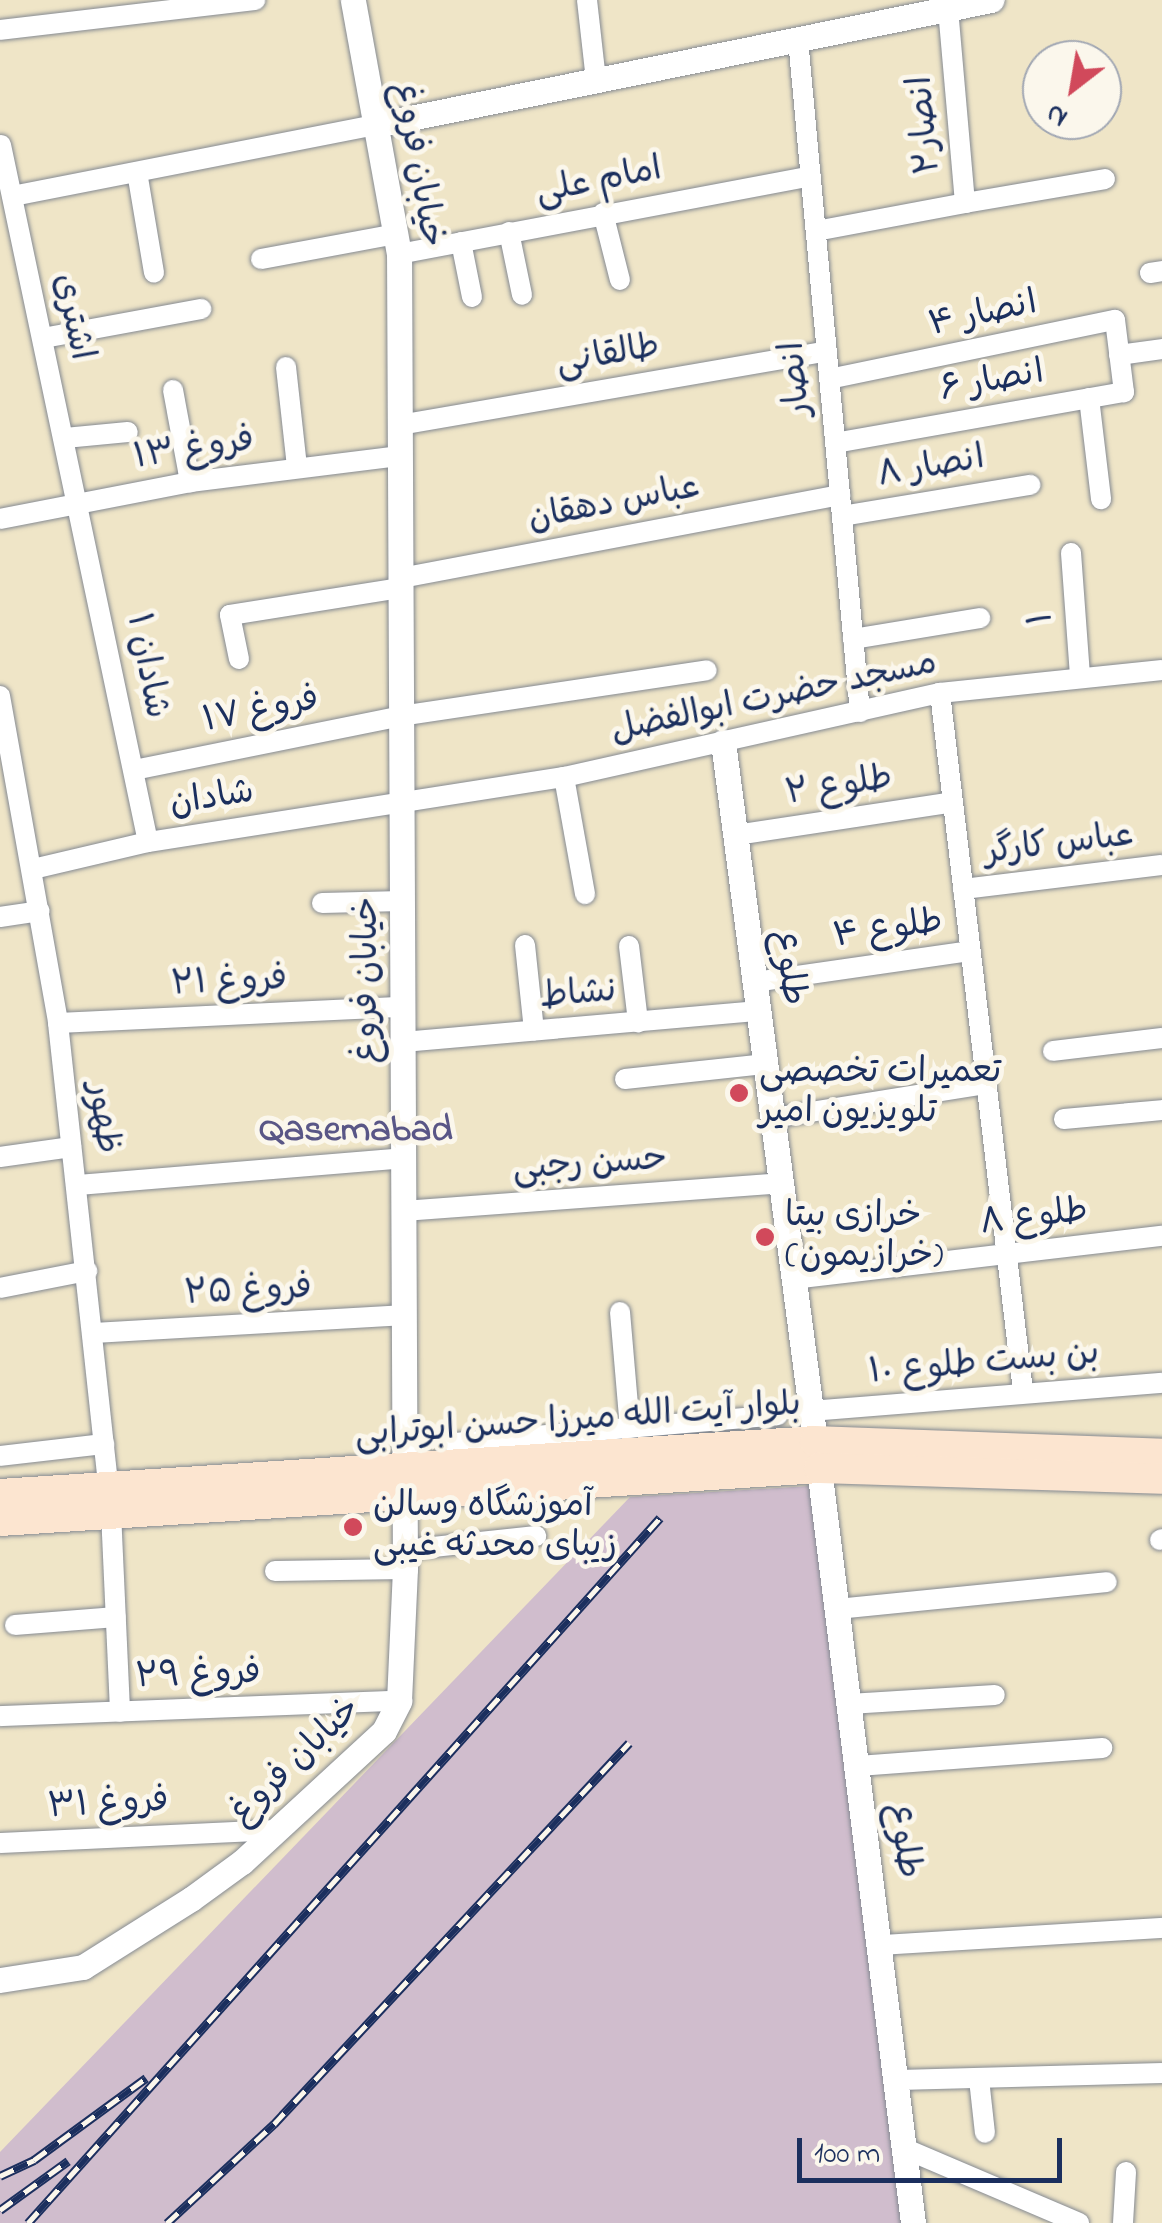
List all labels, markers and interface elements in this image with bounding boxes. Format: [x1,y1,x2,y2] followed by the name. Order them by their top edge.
[1022,40,1122,140] north arrow
[901,74,951,176] street label: انصار۲
[382,79,452,251] street label: خیابان فروغ
[1039,92,1076,137] text: N
[533,149,665,215] street label: امام علی
[42,270,102,364] street label: اشتری
[925,283,1041,347] street label: انصار ۴
[553,326,663,386] street label: طالقانی
[773,340,821,418] street label: انصار
[937,352,1047,412] street label: انصار ۶
[131,420,257,480] street label: فروغ ۱۳
[874,438,988,498] street label: انصار ۸
[525,467,703,541] street label: عباس دهقان
[115,610,177,722] street label: شادان ۱
[1022,610,1064,626] street label: ۱
[607,643,941,753] street label: مسجد حضرت ابوالفضل
[199,679,323,743] street label: فروغ ۱۷
[783,758,895,816] street label: طلوع ۲
[167,772,257,826] street label: شادان
[982,815,1136,875] street label: عباس کارگر
[347,897,389,1063] street label: خیابان فروغ
[830,902,946,958] street label: طلوع ۴
[763,928,813,1008] street label: طلوع
[170,959,288,1007] street label: فروغ ۲۱
[538,971,618,1019] street label: نشاط
[759,1052,1001,1134] place label: تعمیرات تخصصی تلویزیون امیر
[77,1080,127,1156] street label: ظهور
[728,1082,750,1104] marker: تعمیرات تخصصی تلویزیون امیر
[259,1109,453,1155] district label: Qasemabad
[511,1139,669,1191] street label: حسن رجبی
[978,1191,1090,1245] street label: طلوع ۸
[785,1196,943,1278] place label: خرازی بیتا (خرازیمون)
[754,1226,776,1248] marker: خرازی بیتا (خرازیمون)
[183,1268,313,1316] street label: فروغ ۲۵
[867,1333,1101,1395] street label: بن بست طلوع ۱۰
[354,1384,802,1458] street label: بلوار آیت الله میرزا حسن ابوترابی
[373,1486,617,1568] place label: آموزشگاه وسالن زیبای محدثه غیبی
[342,1516,364,1538] marker: آموزشگاه وسالن زیبای محدثه غیبی
[135,1653,261,1699] street label: فروغ ۲۹
[222,1689,370,1835] street label: خیابان فروغ
[46,1781,170,1829] street label: فروغ ۳۱
[878,1801,928,1881] street label: طلوع
[802,2118,1067,2180] scale bar
[814,2133,880,2177] text: 100 m

